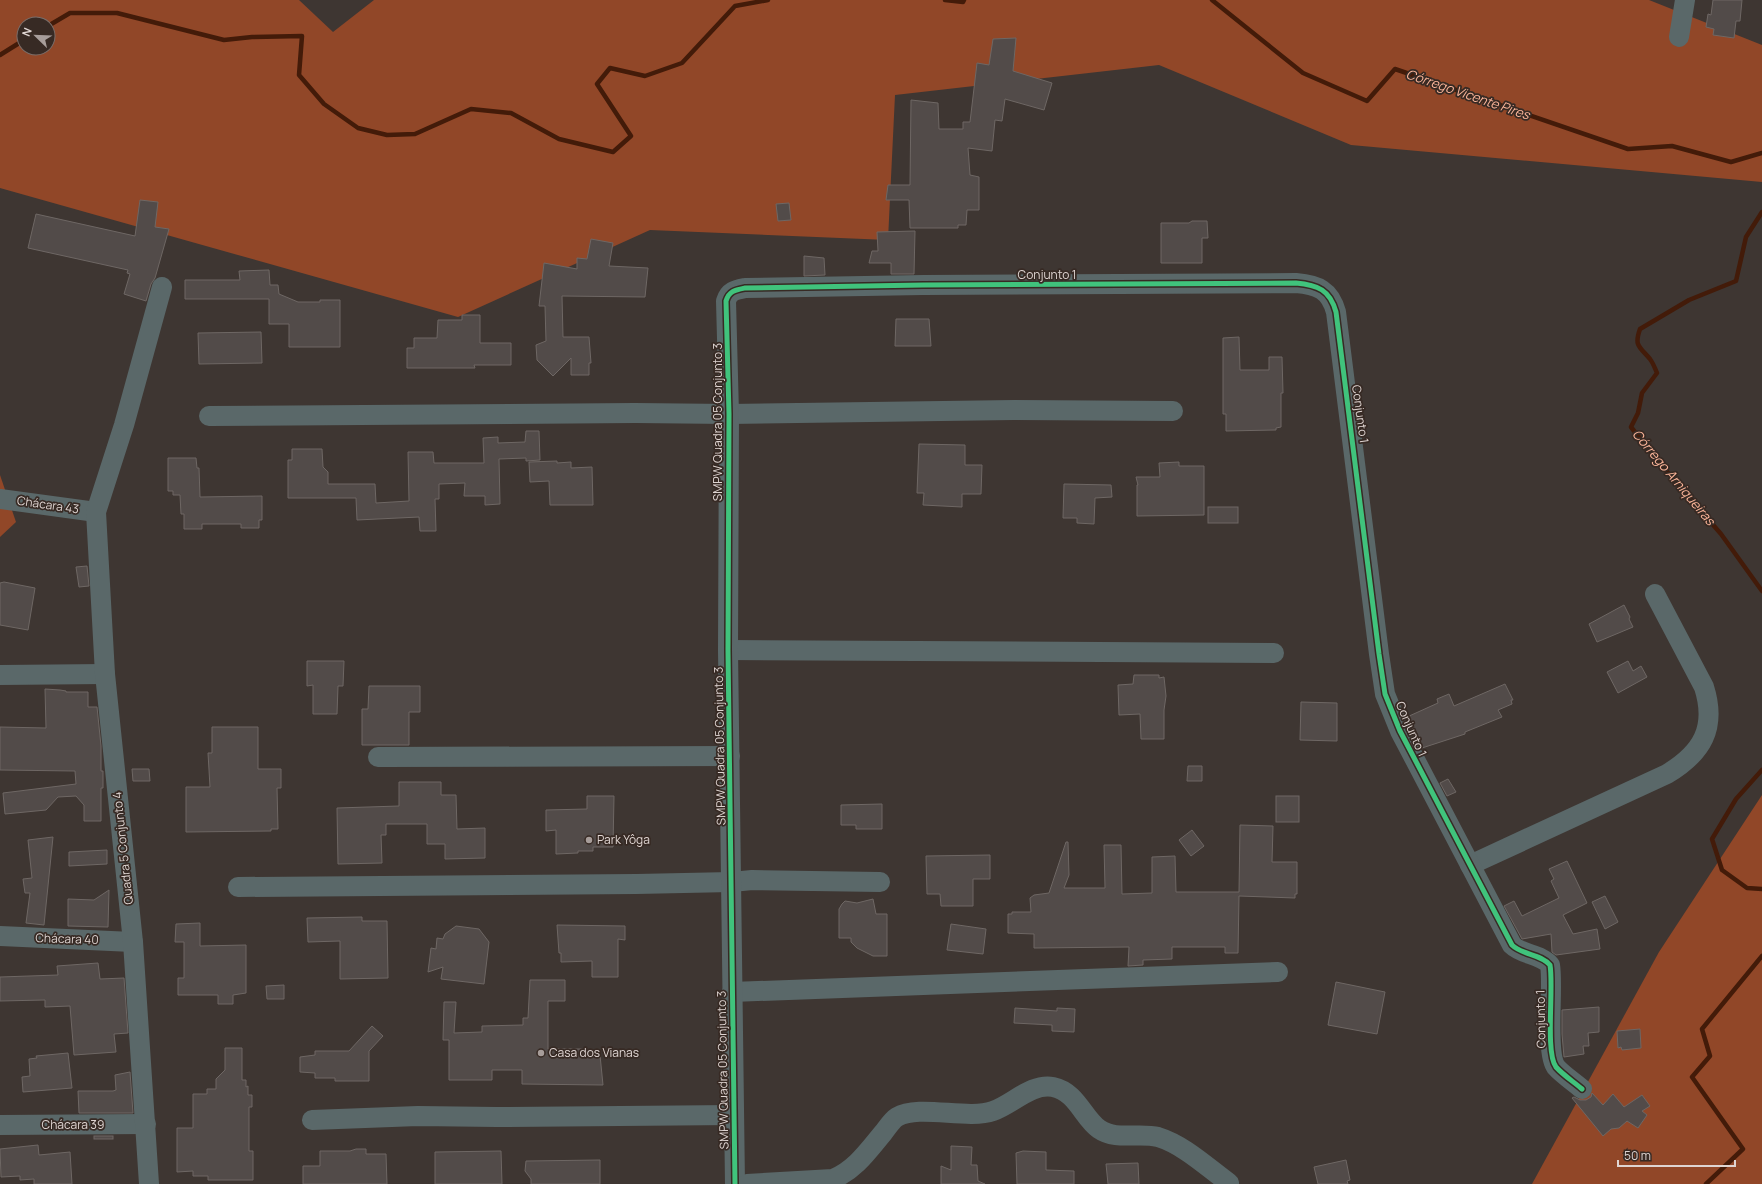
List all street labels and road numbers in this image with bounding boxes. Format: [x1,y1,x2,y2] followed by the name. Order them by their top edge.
[1018,266,1076,283] street label: Conjunto 1
[709,343,726,501] street label: SMPW Quadra 05 Conjunto 3
[1348,384,1373,444] street label: Conjunto 1
[16,492,80,517] street label: Chácara 43
[710,667,729,825] street label: SMPW Quadra 05 Conjunto 3
[1392,698,1431,759] street label: Conjunto 1
[108,791,137,905] street label: Quadra 5 Conjunto 4
[35,929,99,948] street label: Chácara 40
[1531,989,1550,1049] street label: Conjunto 1
[713,991,732,1149] street label: SMPW Quadra 05 Conjunto 3
[42,1116,104,1133] street label: Chácara 39

